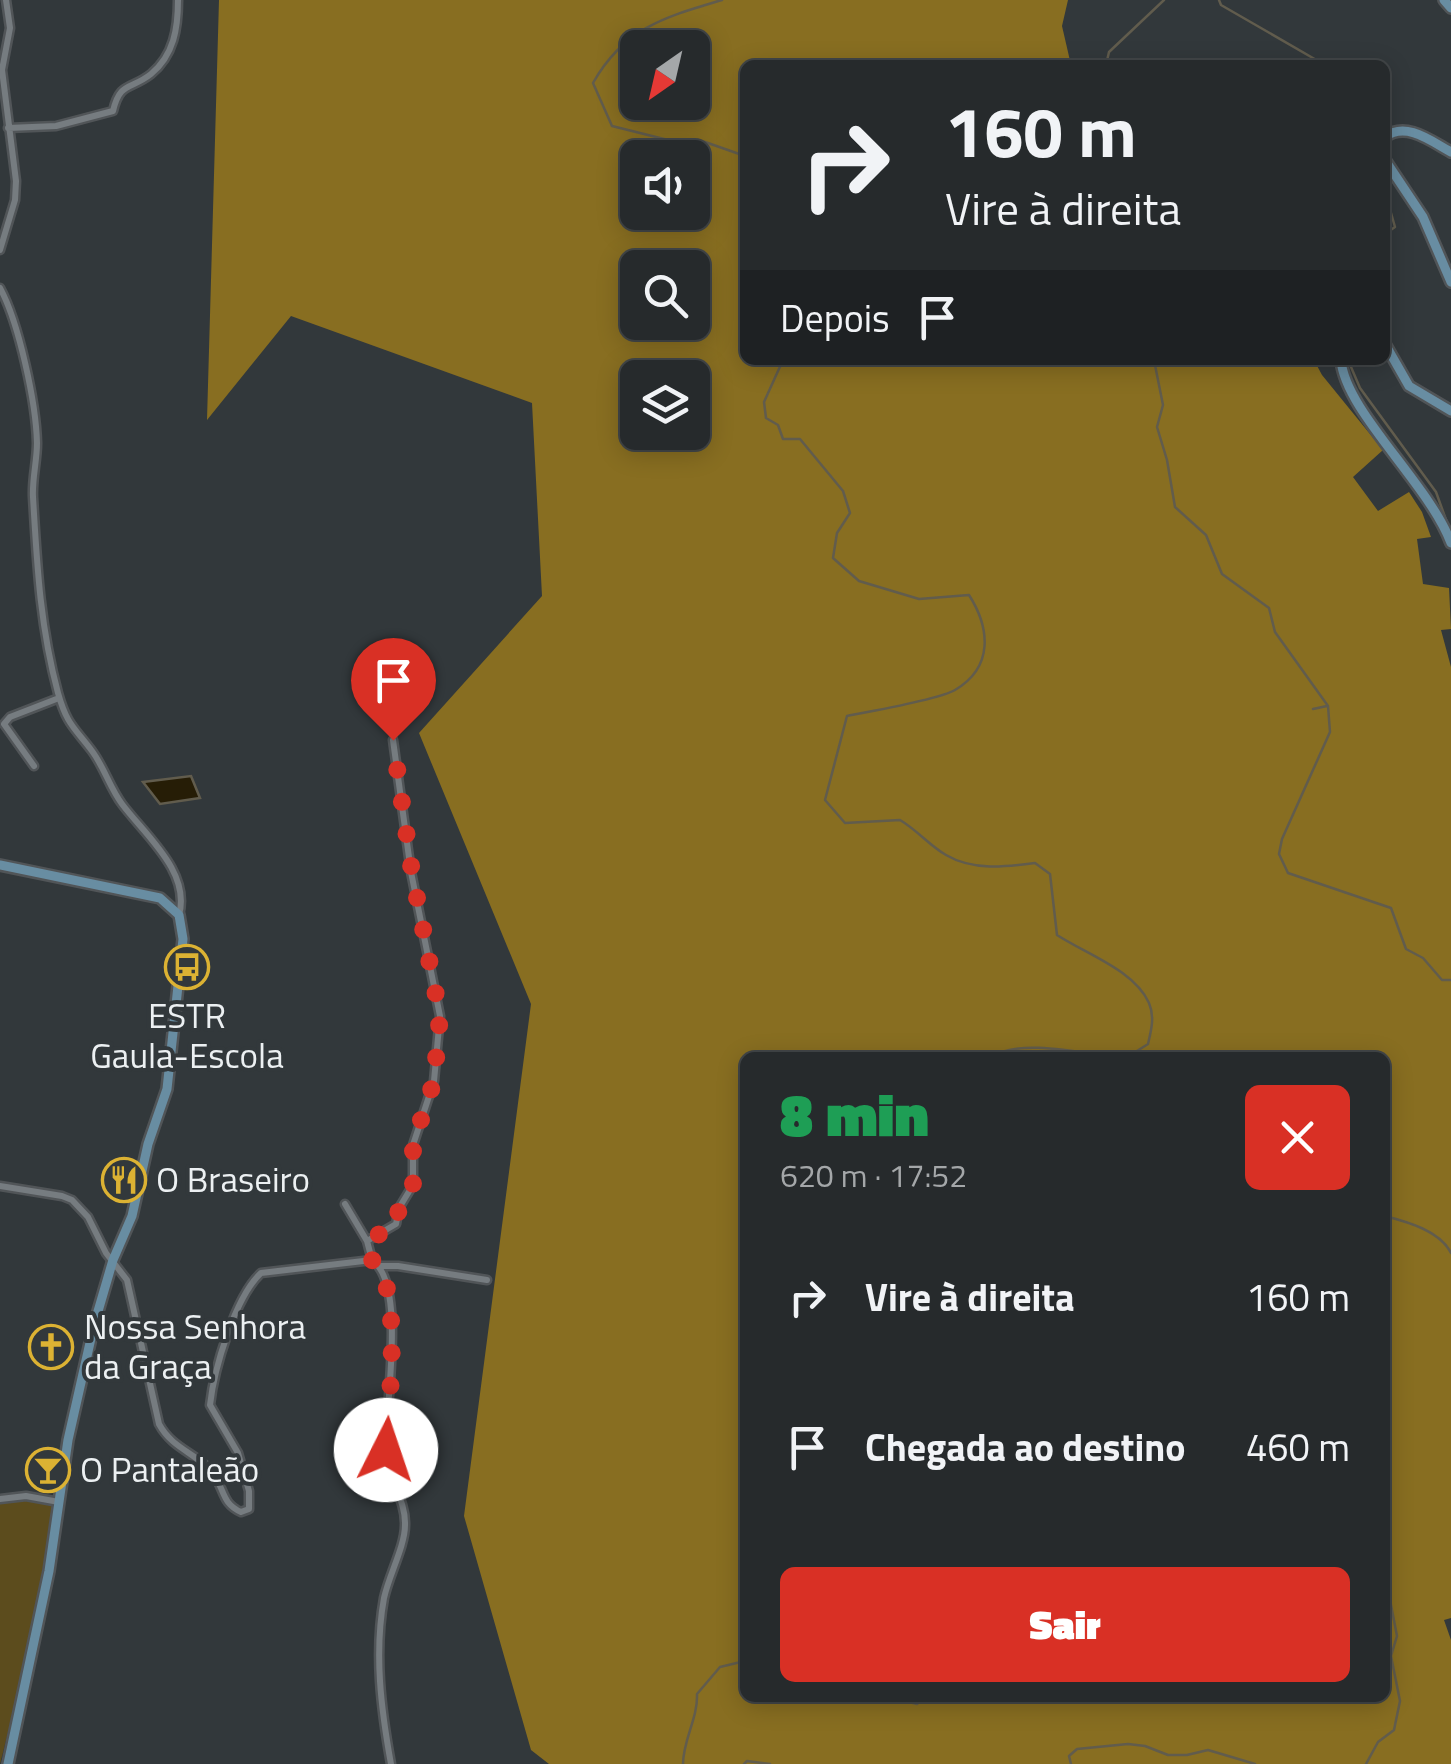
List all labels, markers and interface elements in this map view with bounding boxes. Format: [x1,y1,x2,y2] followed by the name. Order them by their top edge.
[620,30,710,120] north arrow
[620,30,710,450] map controls
[945,78,1137,184] text: 160 m
[780,100,910,230] icon: right
[620,140,710,230] button: sound
[945,174,1181,242] text: Vire à direita
[620,250,710,340] button: search
[780,289,890,347] text: Depois
[910,290,965,345] icon: arrive
[620,360,710,450] button: layers
[351,638,436,741] pin
[366,653,421,708] icon: arrive
[164,944,210,990] bus stop icon: ESTR Gaula-Escola
[90,988,284,1082] place label: ESTR Gaula-Escola
[780,1068,929,1159] text: 8 min
[1245,1085,1350,1190] button: close
[780,1151,967,1199] text: 620 m · 17:52
[156,1152,310,1206] place label: O Braseiro
[101,1157,147,1203] restaurant icon: O Braseiro
[865,1268,1075,1326] text: Vire à direita
[1246,1268,1350,1326] text: 160 m
[780,1270,835,1325] icon: right
[84,1299,306,1393] place label: Nossa Senhora da Graça
[28,1324,74,1370] church icon: Nossa Senhora da Graça
[334,1398,438,1502] position arrow
[865,1418,1185,1476] text: Chegada ao destino
[1246,1418,1350,1476] text: 460 m
[780,1420,835,1475] icon: arrive
[80,1442,259,1496] place label: O Pantaleão
[25,1447,71,1493] bar icon: O Pantaleão
[780,1567,1350,1682] button: Sair

